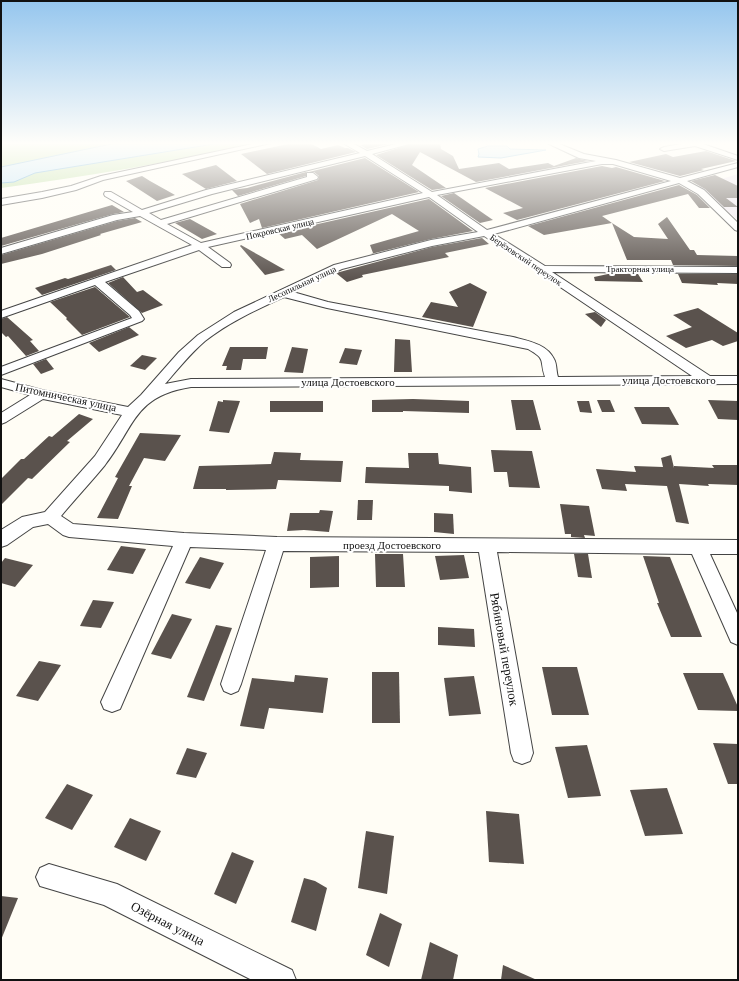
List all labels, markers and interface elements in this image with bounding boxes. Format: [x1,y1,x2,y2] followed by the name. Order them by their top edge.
[245,216,315,242] street label: Покровская улица
[488,232,564,288] street label: Берёзовский переулок
[266,264,338,304] street label: Лесопильная улица
[606,264,674,274] street label: Тракторная улица
[622,374,716,386] street label: улица Достоевского
[301,376,395,388] street label: улица Достоевского
[14,380,118,414] street label: Питомническая улица
[343,539,441,551] street label: проезд Достоевского
[487,591,522,708] street label: Рябиновый переулок
[128,898,207,949] street label: Озёрная улица

